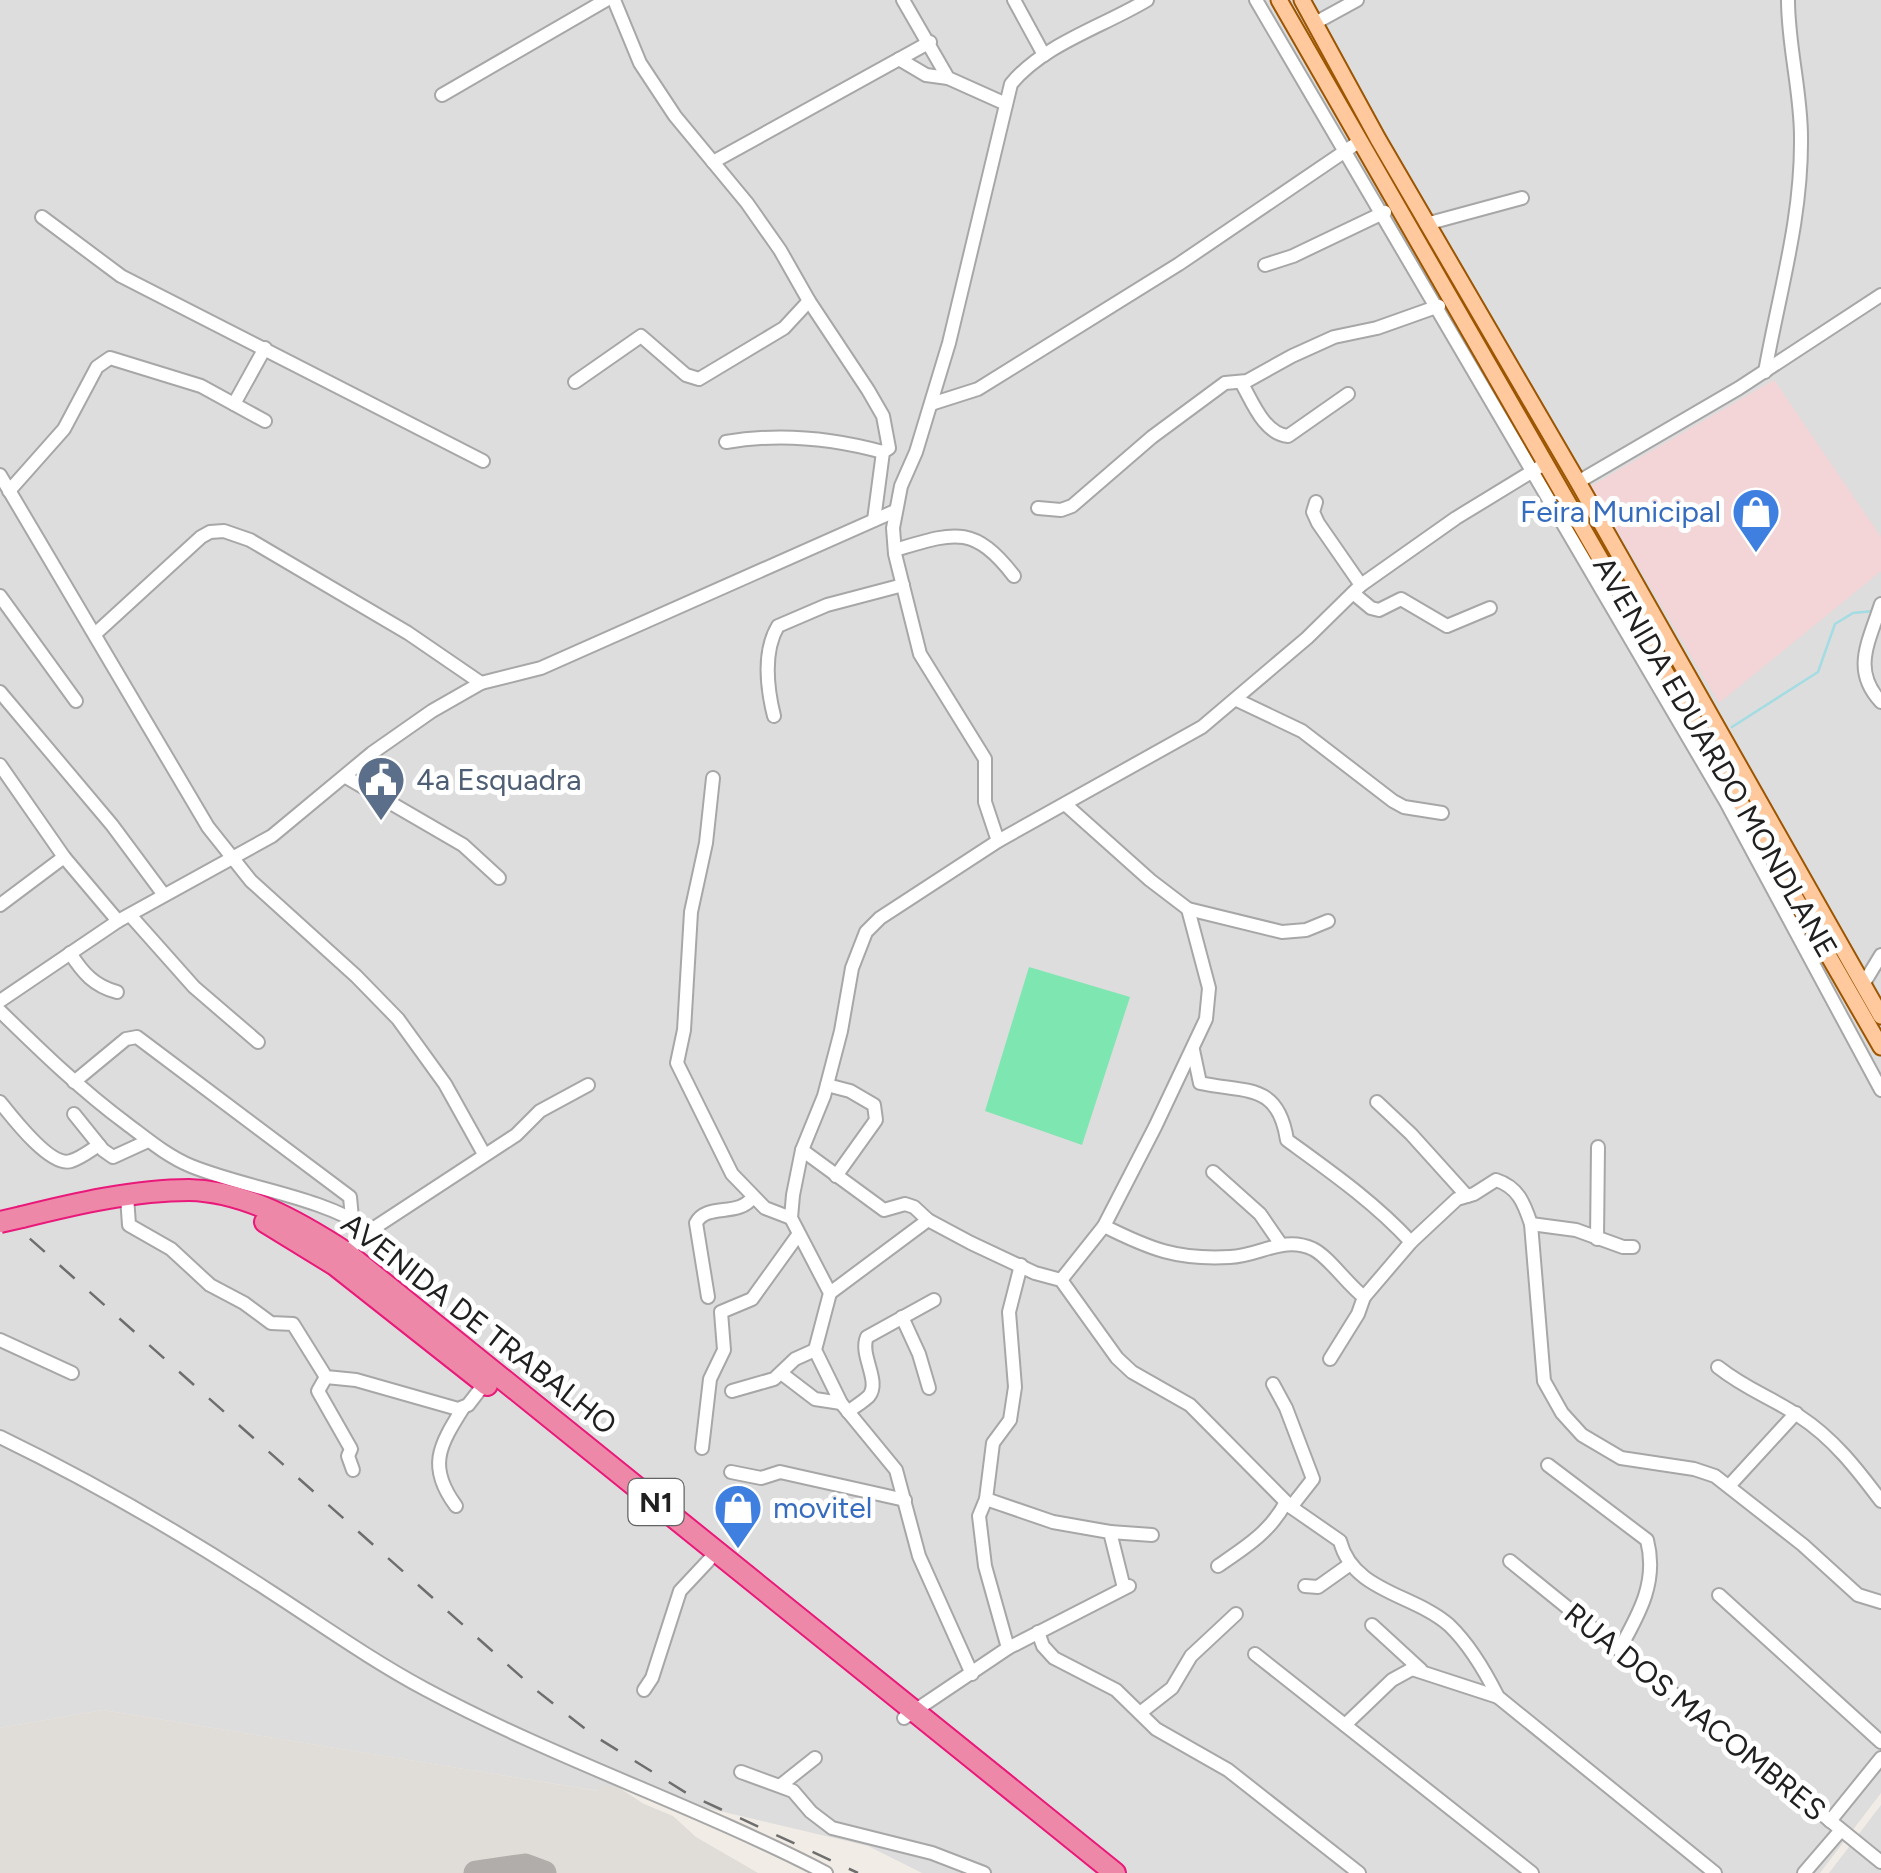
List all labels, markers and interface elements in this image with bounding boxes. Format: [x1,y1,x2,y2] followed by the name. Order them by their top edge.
[1730,486,1782,554] shop icon: Feira Municipal
[1520,493,1721,530] place label: Feira Municipal
[1585,550,1846,964] street label: AVENIDA EDUARDO MONDLANE
[355,754,407,822] public building icon: 4a Esquadra
[416,761,581,798] place label: 4a Esquadra
[334,1205,624,1442] street label: AVENIDA DE TRABALHO
[628,1479,684,1525] road number: N1
[712,1482,764,1550] shop icon: movitel
[773,1489,872,1526] place label: movitel
[1557,1595,1834,1829] street label: RUA DOS MACOMBRES

